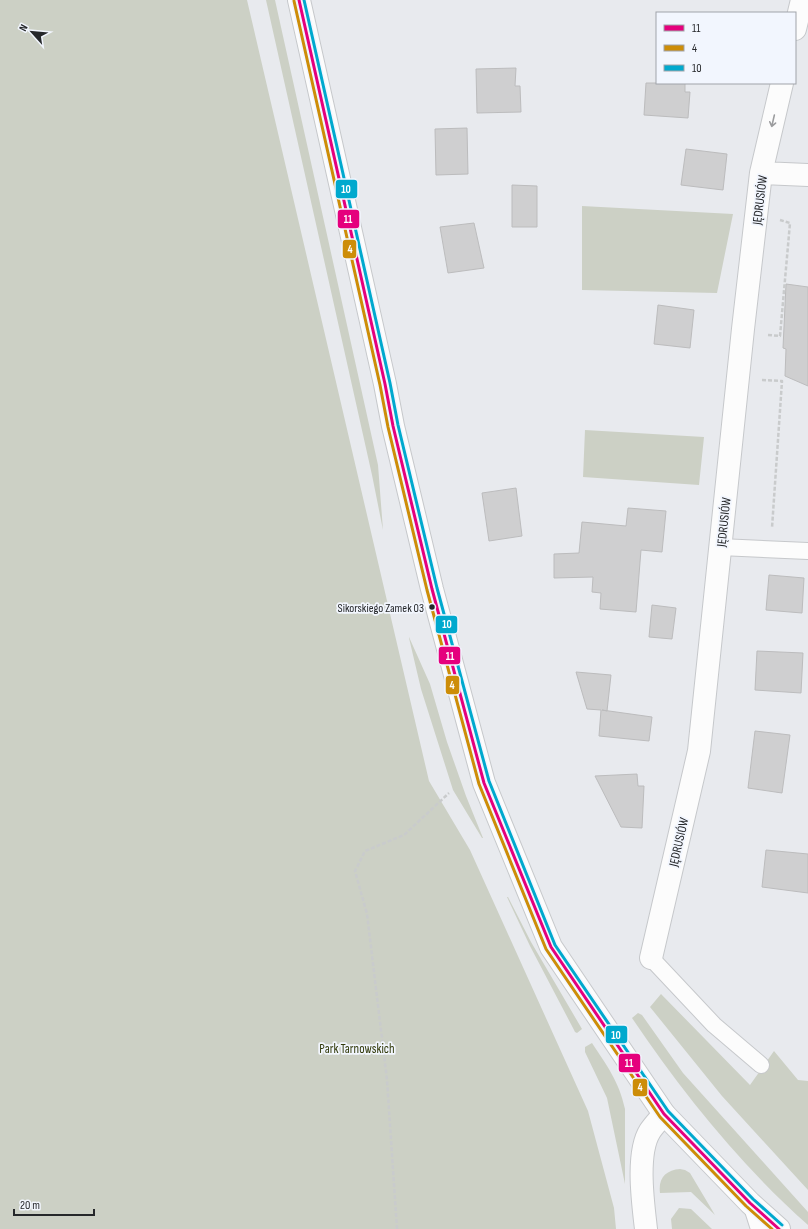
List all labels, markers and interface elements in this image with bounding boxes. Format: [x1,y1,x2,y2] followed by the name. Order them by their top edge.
[12,12,52,52] north arrow
[656,12,796,84] legend
[692,21,701,36] text: 11
[16,22,31,33] text: N
[692,41,697,56] text: 4
[692,61,702,76] text: 10
[769,114,777,127] one-way arrow
[749,174,771,227] street label: JĘDRUSIÓW
[335,179,358,199] line badge: 10
[341,183,351,196] text: 10
[337,209,360,229] line badge: 11
[344,213,353,226] text: 11
[342,239,357,259] line badge: 4
[347,243,353,256] text: 4
[713,496,735,549] street label: JĘDRUSIÓW
[338,601,424,616] place label: Sikorskiego Zamek 03
[427,602,437,612] marker: Sikorskiego Zamek 03
[435,615,458,634] line badge: 10
[442,618,452,631] text: 10
[438,646,461,665] line badge: 11
[446,650,455,663] text: 11
[445,675,460,695] line badge: 4
[449,679,455,692] text: 4
[665,816,692,869] street label: JĘDRUSIÓW
[605,1025,628,1044] line badge: 10
[611,1029,621,1042] text: 10
[319,1041,395,1057] park label: Park Tarnowskich
[618,1053,641,1073] line badge: 11
[625,1057,634,1070] text: 11
[632,1078,648,1097] line badge: 4
[637,1081,643,1094] text: 4
[14,1191,94,1217] scale bar
[20,1198,40,1213] text: 20 m

